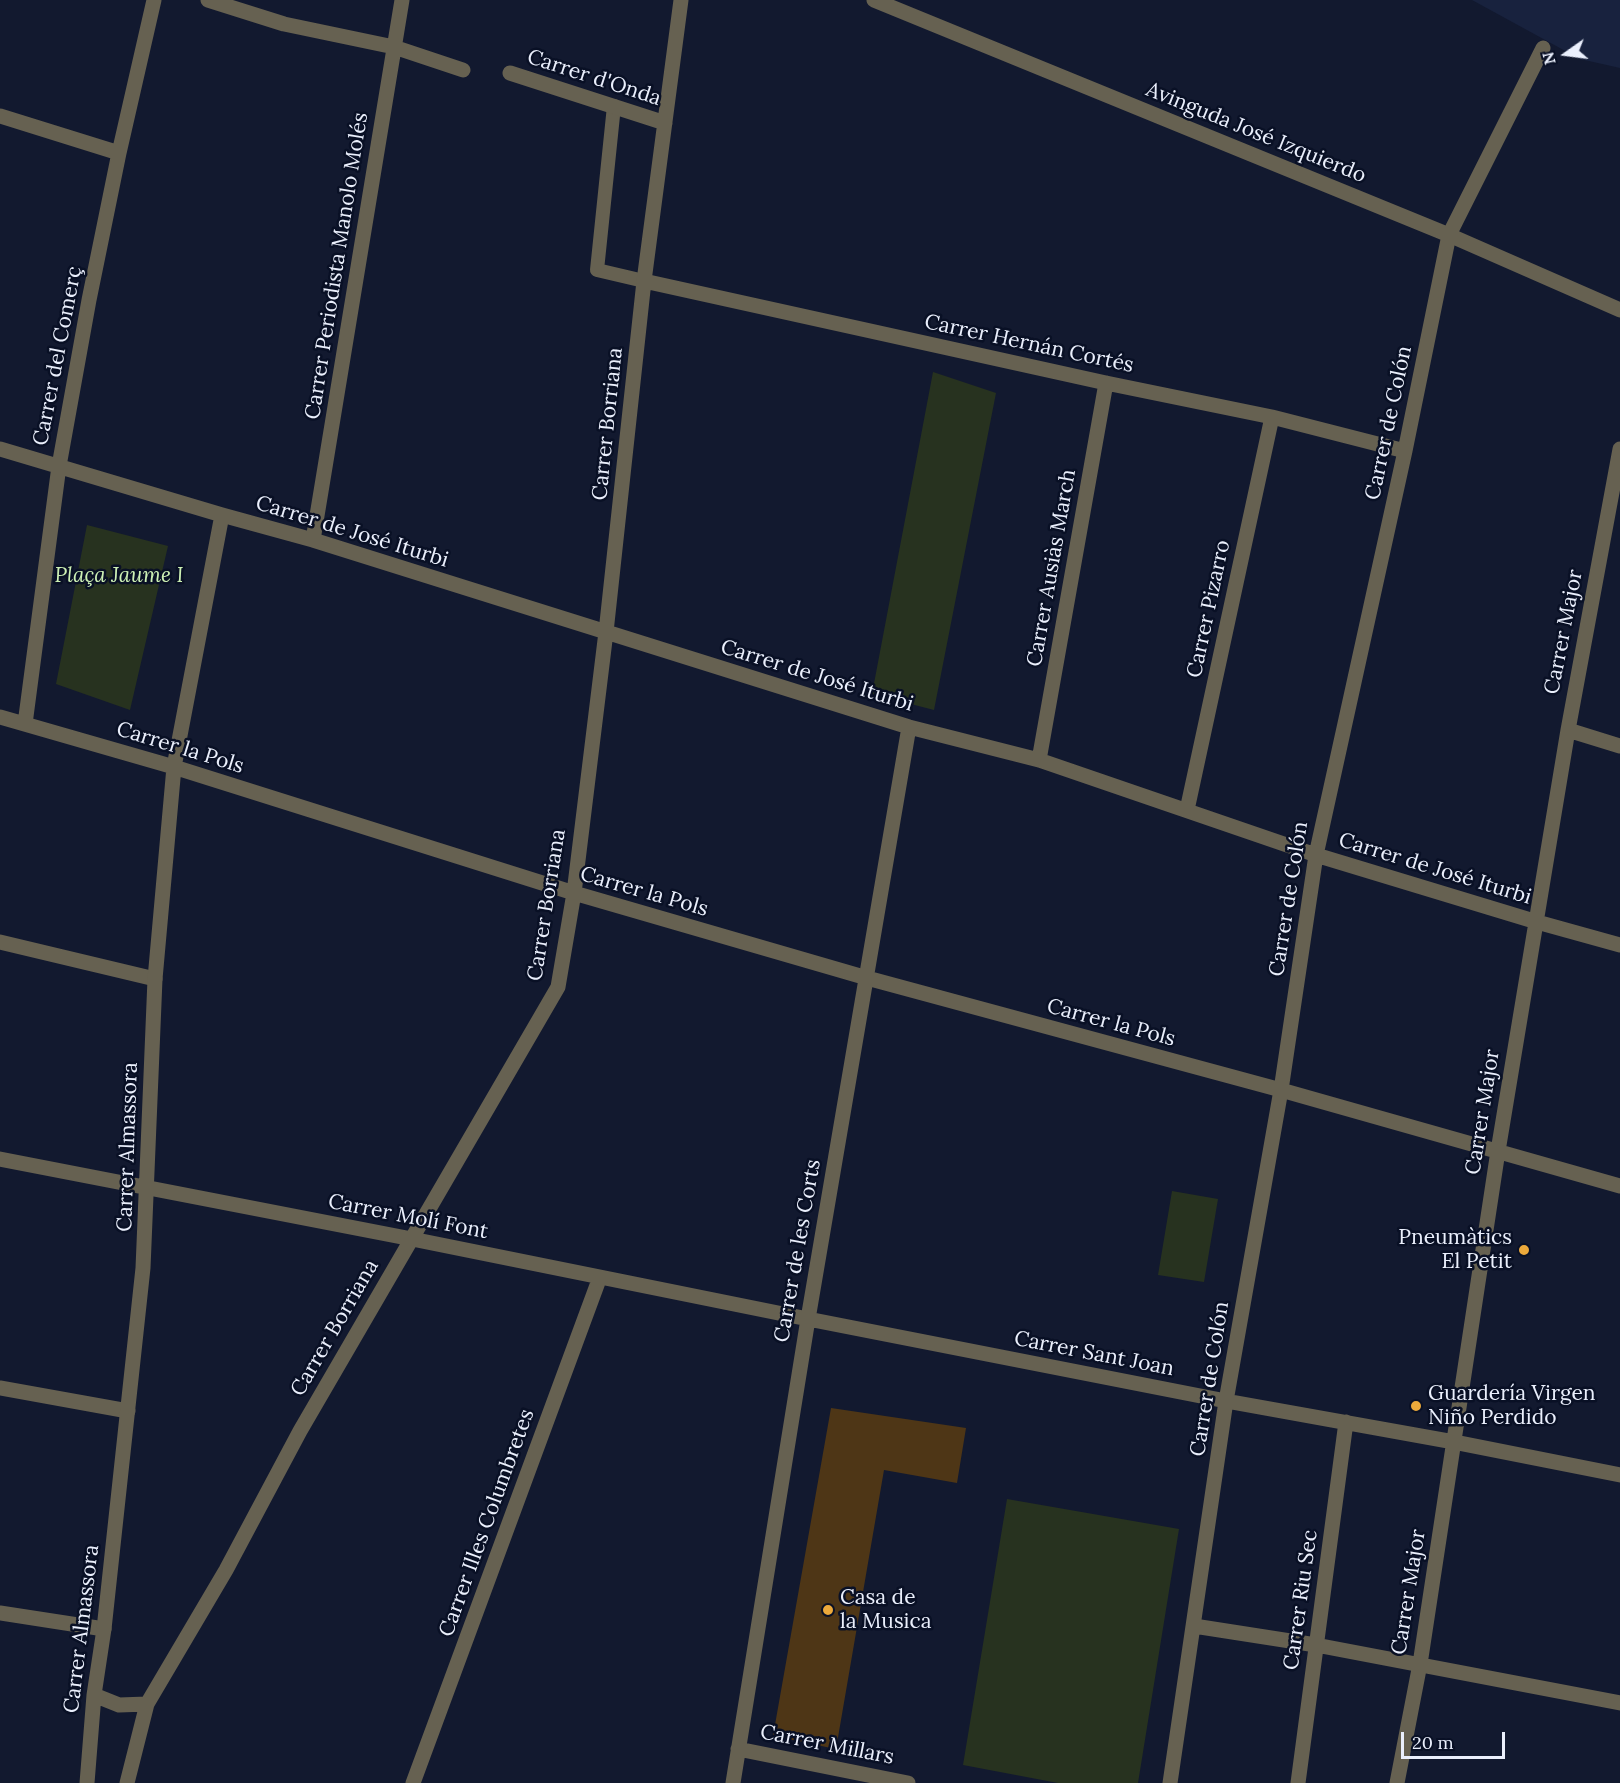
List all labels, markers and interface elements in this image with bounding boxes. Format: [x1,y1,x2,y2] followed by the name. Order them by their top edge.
[1536,24,1596,84] north arrow
[524,44,664,112] street label: Carrer d'Onda
[1537,50,1560,67] text: N
[1142,77,1370,189] street label: Avinguda José Izquierdo
[300,111,374,421] street label: Carrer Periodista Manolo Molés
[28,264,88,448] street label: Carrer del Comerç
[922,310,1136,378] street label: Carrer Hernán Cortés
[1360,344,1418,502] street label: Carrer de Colón
[587,346,629,502] street label: Carrer Borriana
[1022,467,1082,669] street label: Carrer Ausiàs March
[253,491,451,573] street label: Carrer de José Iturbi
[1182,538,1236,680] street label: Carrer Pizarro
[54,563,184,589] park label: Plaça Jaume I
[1540,567,1588,697] street label: Carrer Major
[718,635,916,717] street label: Carrer de José Iturbi
[113,717,247,779] street label: Carrer la Pols
[1264,820,1314,978] street label: Carrer de Colón
[523,827,571,983] street label: Carrer Borriana
[1336,828,1534,910] street label: Carrer de José Iturbi
[577,862,711,922] street label: Carrer la Pols
[1044,994,1178,1052] street label: Carrer la Pols
[1461,1048,1505,1176] street label: Carrer Major
[112,1062,144,1232] street label: Carrer Almassora
[769,1158,827,1344] street label: Carrer de les Corts
[326,1189,490,1245] street label: Carrer Molí Font
[1398,1225,1512,1275] place label: Pneumàtics El Petit
[1517,1243,1531,1257] marker: Pneumàtics El Petit
[286,1255,384,1401] street label: Carrer Borriana
[1185,1300,1235,1458] street label: Carrer de Colón
[1012,1326,1176,1382] street label: Carrer Sant Joan
[1428,1381,1596,1431] place label: Guardería Virgen Niño Perdido
[1409,1399,1423,1413] marker: Guardería Virgen Niño Perdido
[434,1406,540,1640] street label: Carrer Illes Columbretes
[1279,1528,1323,1672] street label: Carrer Riu Sec
[1387,1528,1431,1656] street label: Carrer Major
[59,1543,105,1715] street label: Carrer Almassora
[840,1585,931,1635] place label: Casa de la Musica
[821,1603,835,1617] marker: Casa de la Musica
[758,1720,896,1770] street label: Carrer Millars
[1404,1720,1508,1758] scale bar
[1412,1731,1454,1754] text: 20 m

